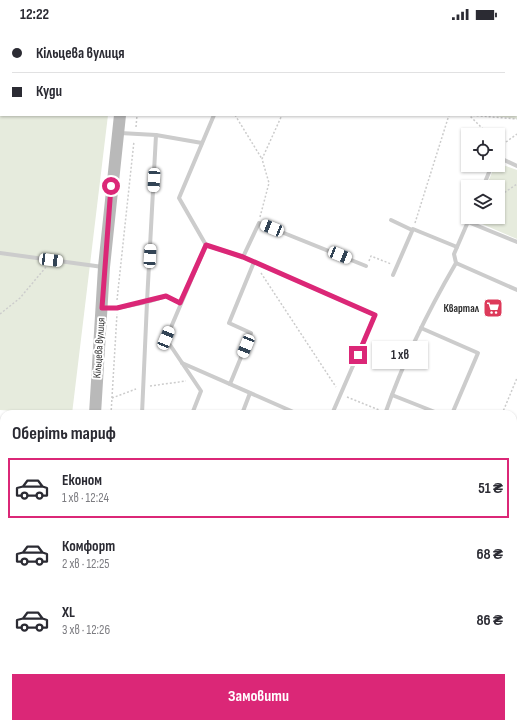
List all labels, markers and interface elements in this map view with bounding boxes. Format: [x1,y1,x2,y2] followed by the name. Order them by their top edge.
[20,5,49,24] text: 12:22
[36,44,125,63] text: Кільцева вулиця
[36,82,62,101] text: Куди
[461,128,505,224] map controls
[461,128,505,172] button: locate
[147,168,161,192] car
[102,177,120,195] route start
[461,180,505,224] button: layers
[259,218,285,238] car
[143,244,157,268] car
[327,245,353,265] car
[38,253,64,267] car
[482,297,504,319] supermarket icon: Квартал
[444,302,480,315] place label: Квартал
[90,317,108,379] street label: Кільцева вулиця
[156,325,176,351] car
[236,333,256,359] car
[372,341,428,369] callout: 1 хв
[349,346,367,364] route end
[391,347,409,363] text: 1 хв
[12,423,116,444] text: Оберіть тариф
[14,470,50,506] icon: car
[62,471,102,490] text: Економ
[478,479,503,498] text: 51 ₴
[62,490,109,506] text: 1 хв · 12:24
[14,536,50,572] icon: car
[62,537,115,556] text: Комфорт
[477,545,503,564] text: 68 ₴
[62,556,110,572] text: 2 хв · 12:25
[14,602,50,638] icon: car
[62,603,75,622] text: XL
[477,611,503,630] text: 86 ₴
[62,622,110,638] text: 3 хв · 12:26
[12,674,505,720] button: Замовити

